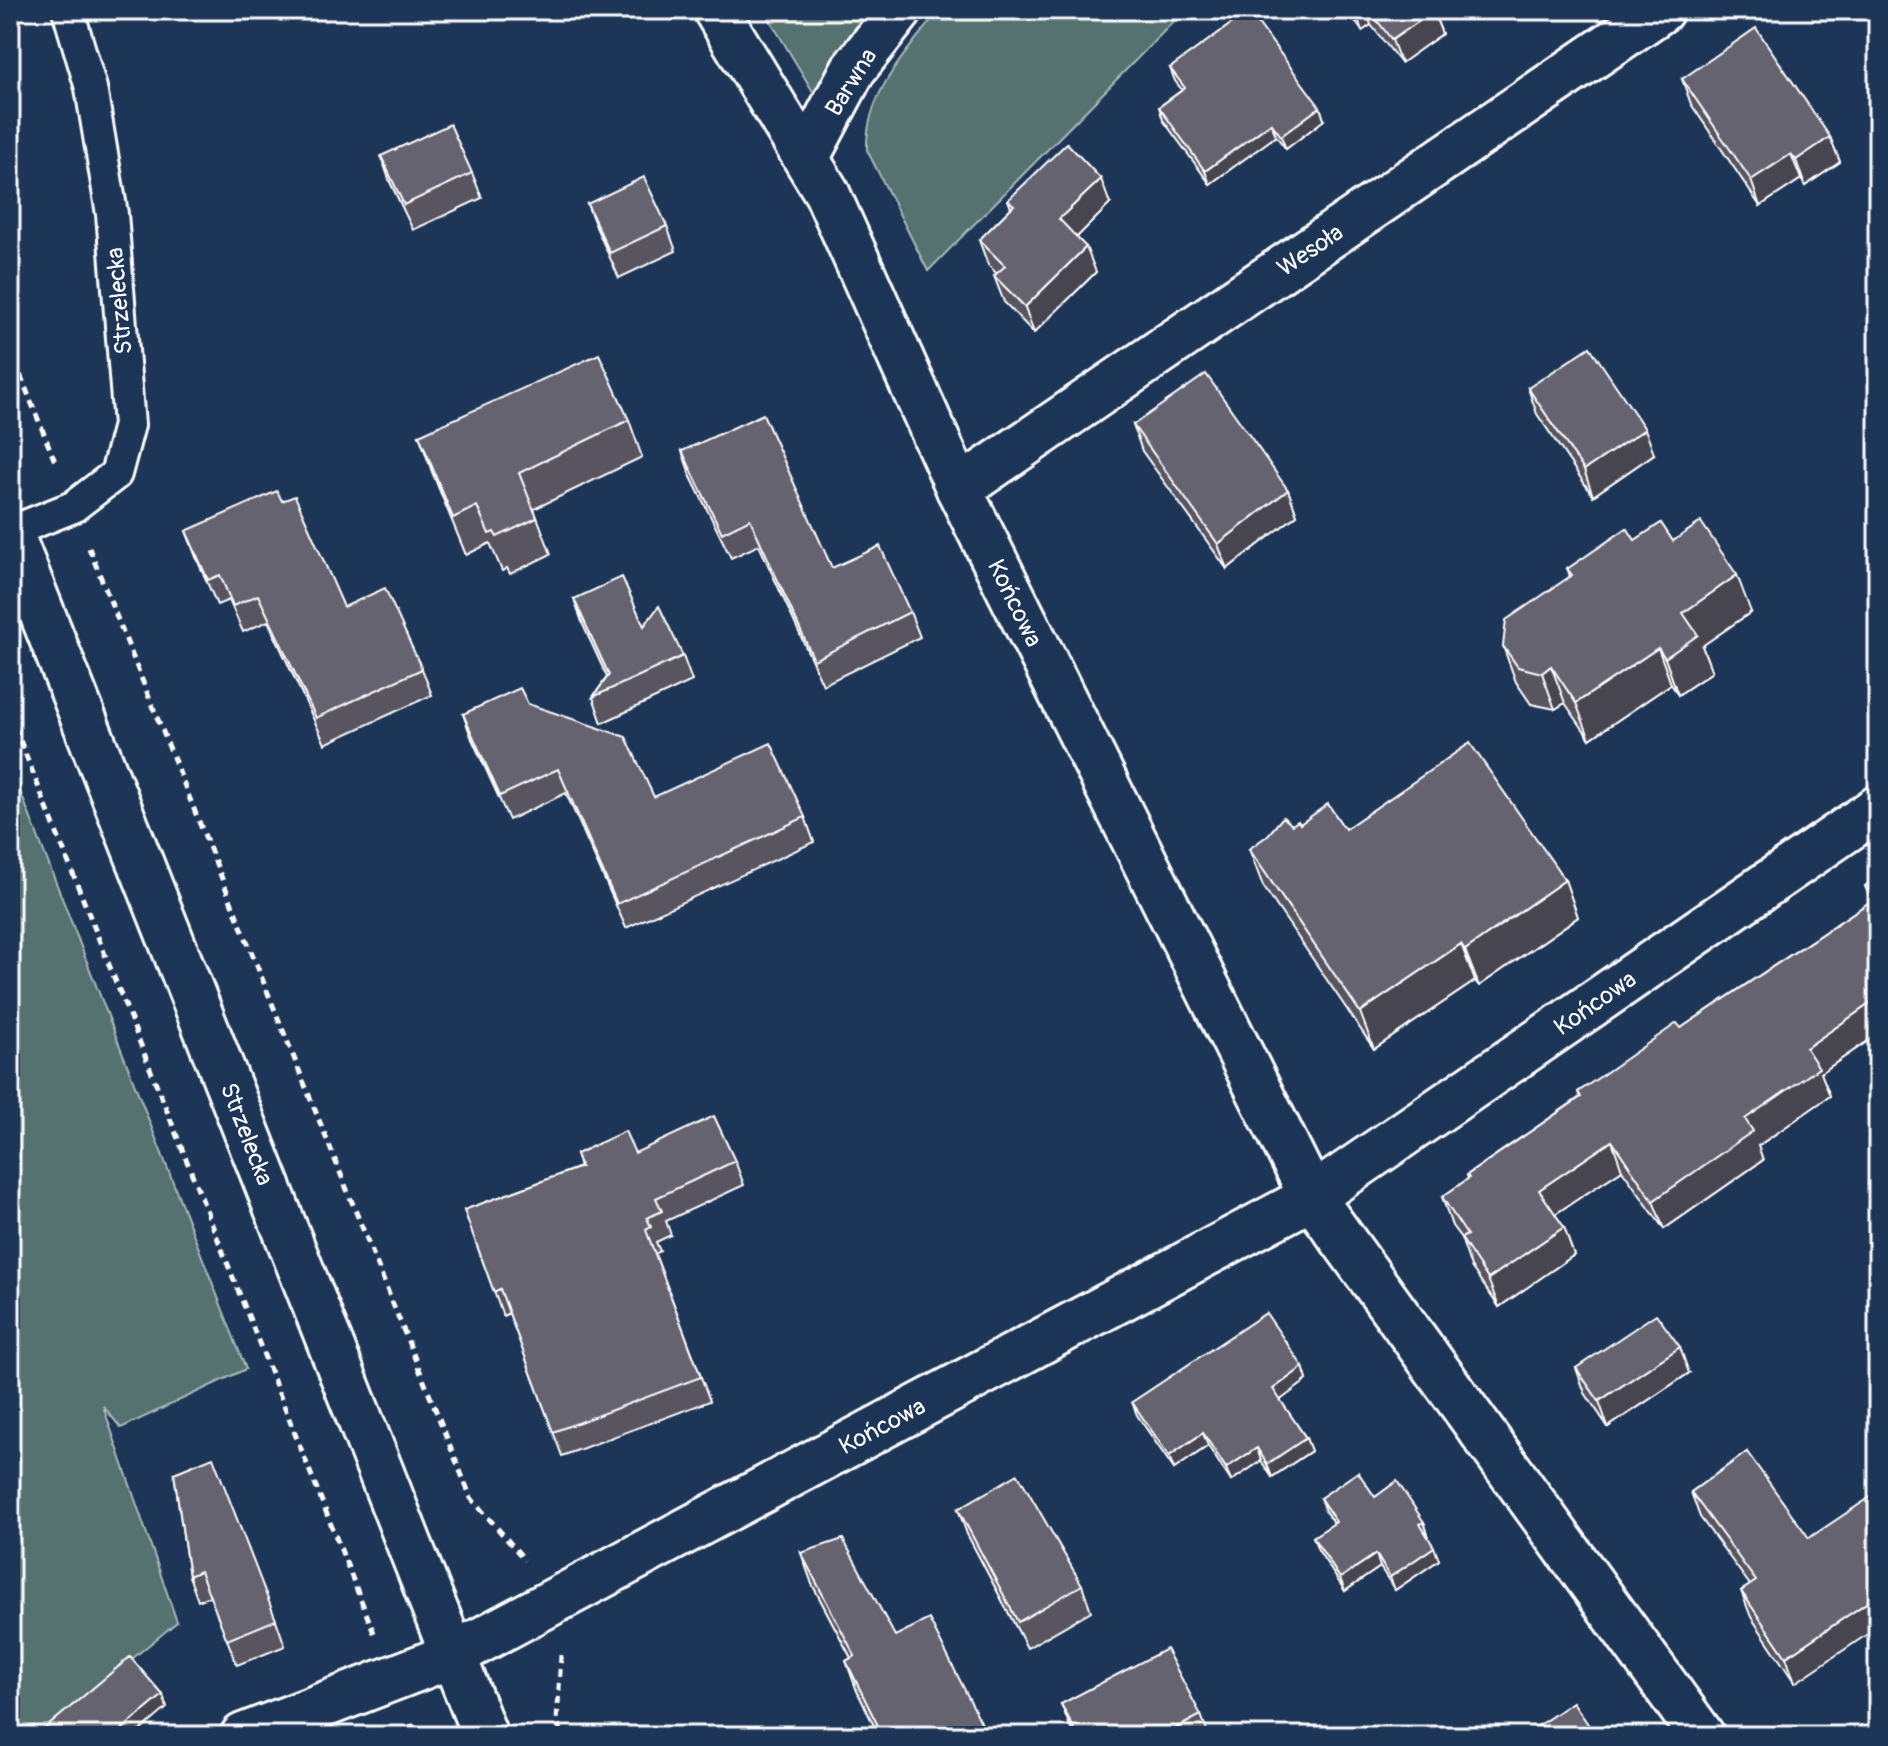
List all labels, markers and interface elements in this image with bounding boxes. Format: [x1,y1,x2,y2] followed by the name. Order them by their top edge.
[819,43,883,121] street label: Barwna
[1272,218,1349,283] street label: Wesoła
[100,246,139,356] street label: Strzelecka
[981,555,1048,652] street label: Końcowa
[1549,965,1642,1042] street label: Końcowa
[214,1079,279,1190] street label: Strzelecka
[834,1392,930,1461] street label: Końcowa

